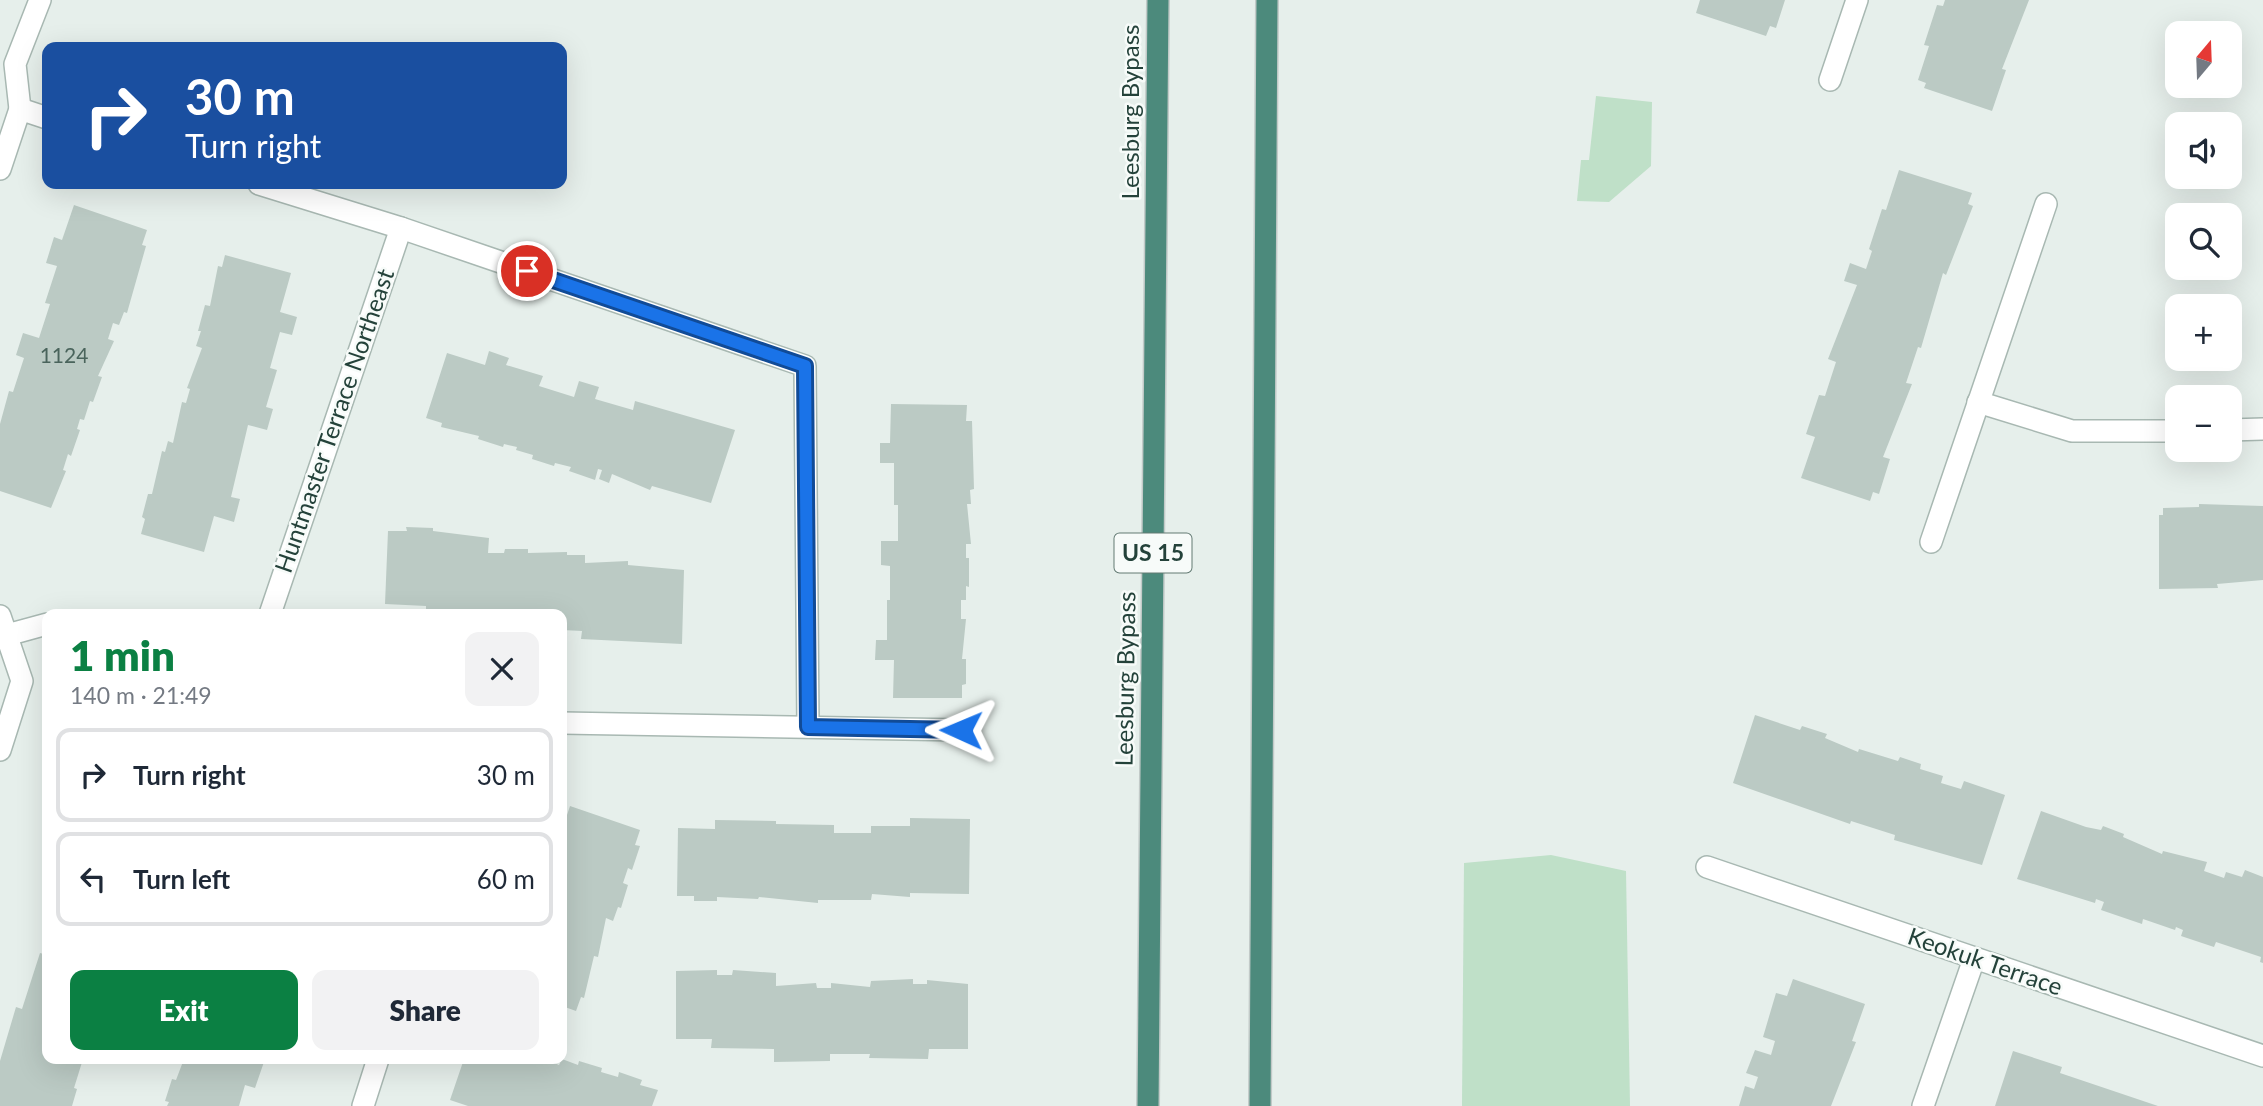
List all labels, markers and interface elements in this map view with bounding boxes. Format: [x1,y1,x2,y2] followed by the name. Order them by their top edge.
[2165,21,2242,98] north arrow
[2165,21,2242,462] map controls
[1115,25,1144,199] street label: Leesburg Bypass
[185,67,295,125] text: 30 m
[70,70,161,161] icon: right
[2165,112,2242,189] button: sound
[185,126,321,165] text: Turn right
[2165,203,2242,280] button: search
[497,241,557,301] pin
[508,252,546,290] icon: arrive
[268,264,399,576] street label: Huntmaster Terrace Northeast
[2165,294,2242,371] button: +
[40,342,88,367] house number: 1124
[2165,385,2242,462] button: −
[1114,534,1192,572] road number: US 15
[1108,591,1141,767] street label: Leesburg Bypass
[70,630,175,680] text: 1 min
[465,632,539,706] button: close
[70,681,212,709] text: 140 m · 21:49
[924,693,998,767] position arrow
[74,756,112,794] icon: right
[133,759,246,791] text: Turn right
[477,759,535,791] text: 30 m
[74,860,112,898] icon: left
[133,863,230,895] text: Turn left
[477,863,535,895] text: 60 m
[1904,921,2067,1001] street label: Keokuk Terrace
[70,970,298,1050] button: Exit
[312,970,539,1050] button: Share

